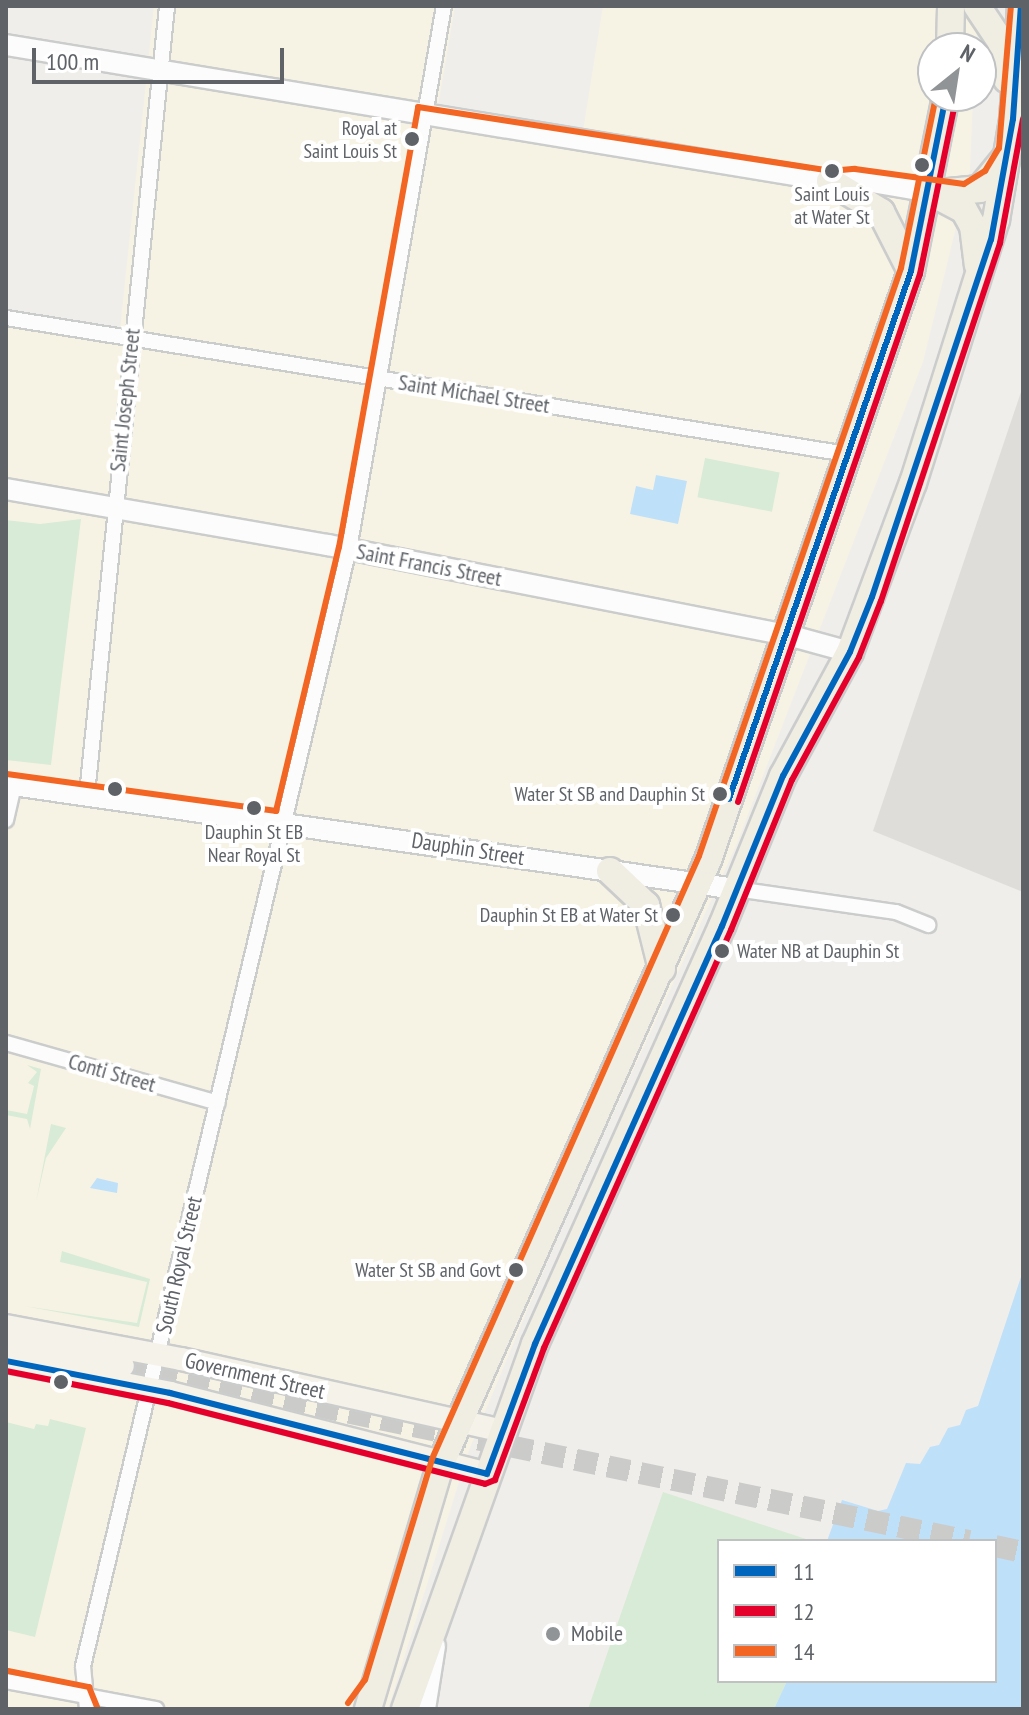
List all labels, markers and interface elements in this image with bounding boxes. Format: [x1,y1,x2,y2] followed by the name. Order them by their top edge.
[36,32,288,82] scale bar
[917,32,997,112] north arrow
[956,38,980,68] text: N
[46,46,99,77] text: 100 m
[303,116,397,163] place label: Royal at Saint Louis St
[404,131,420,147] marker: Royal at Saint Louis St
[914,157,930,173] unlabelled marker
[824,163,840,179] marker: Saint Louis at Water St
[794,182,870,229] place label: Saint Louis at Water St
[104,327,146,473] street label: Saint Joseph Street
[396,369,552,419] street label: Saint Michael Street
[354,538,504,592] street label: Saint Francis Street
[107,781,123,797] unlabelled marker
[515,782,705,806] place label: Water St SB and Dauphin St
[712,786,728,802] marker: Water St SB and Dauphin St
[246,800,262,816] marker: Dauphin St EB Near Royal St
[205,820,303,867] place label: Dauphin St EB Near Royal St
[410,827,526,871] street label: Dauphin Street
[480,903,658,927] place label: Dauphin St EB at Water St
[665,907,681,923] marker: Dauphin St EB at Water St
[737,939,899,963] place label: Water NB at Dauphin St
[714,943,730,959] marker: Water NB at Dauphin St
[65,1048,159,1098] street label: Conti Street
[150,1194,208,1336] street label: South Royal Street
[355,1258,501,1282] place label: Water St SB and Govt
[508,1262,524,1278] marker: Water St SB and Govt
[182,1347,328,1405] street label: Government Street
[53,1374,69,1390] unlabelled marker
[717,1539,997,1683] legend
[793,1556,815,1587] text: 11
[793,1596,815,1627] text: 12
[571,1621,623,1647] place label: Mobile
[542,1623,564,1645] marker: Mobile
[793,1636,815,1667] text: 14

